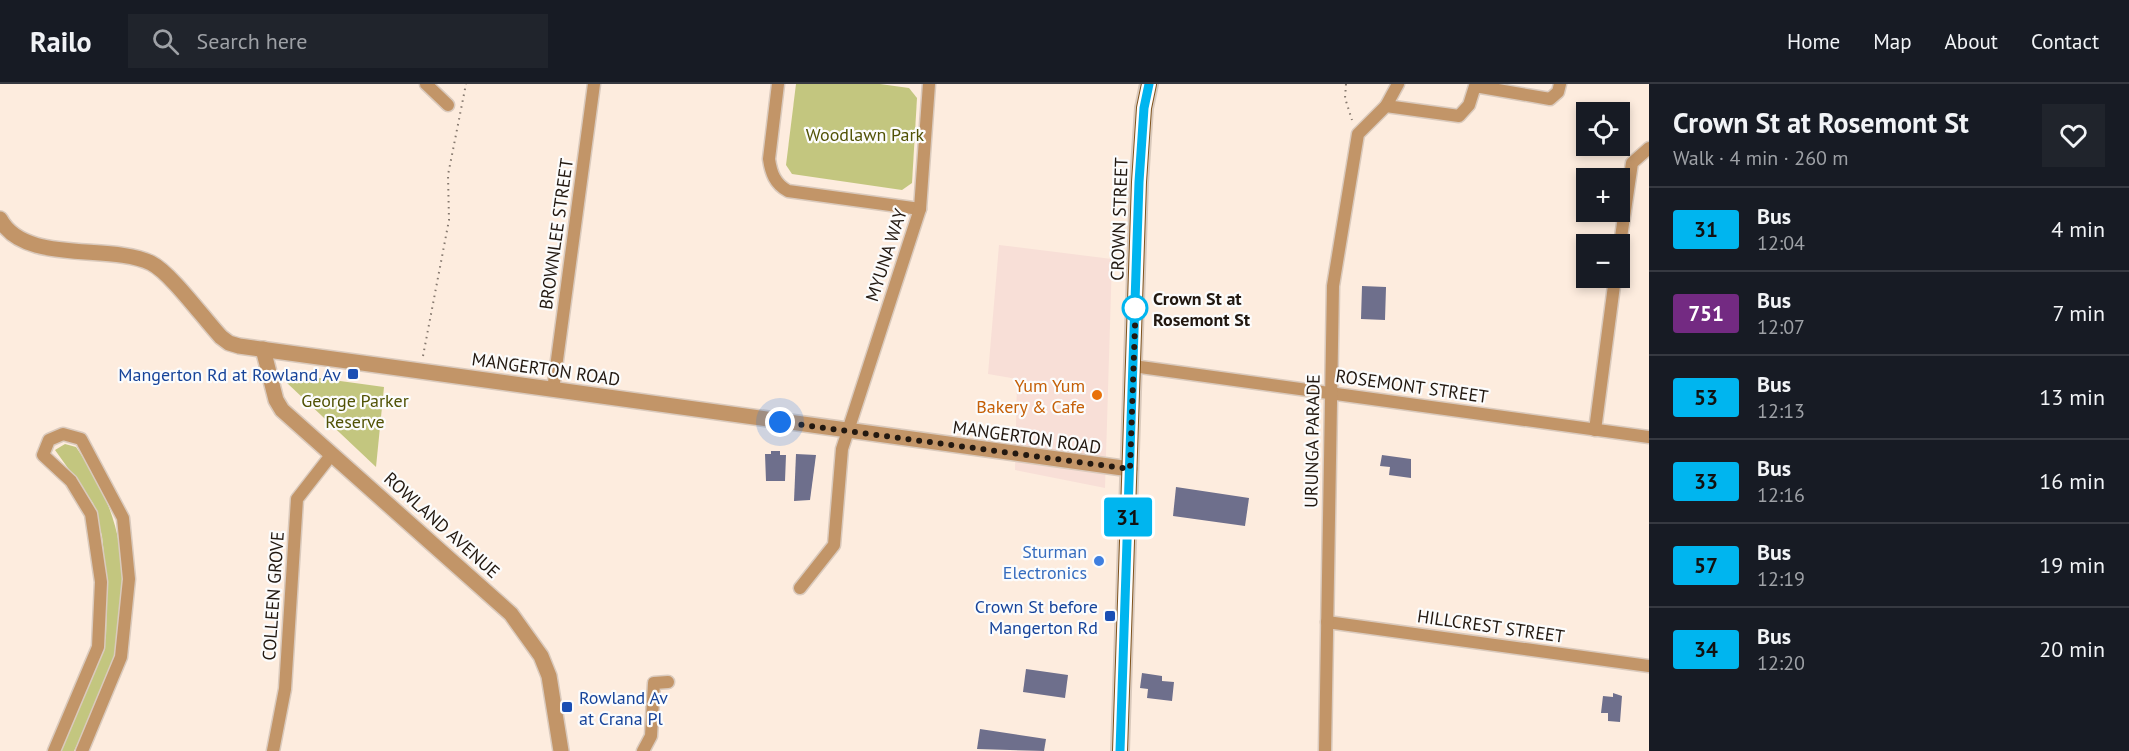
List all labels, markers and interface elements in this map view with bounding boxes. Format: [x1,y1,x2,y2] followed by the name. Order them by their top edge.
[128,14,548,68] search box
[30,23,92,60] text: Railo
[149,25,182,58] icon: search
[197,27,308,55] text: Search here
[1787,28,1840,55] text: Home
[1873,28,1912,55] text: Map
[1945,28,1998,55] text: About
[2031,28,2099,55] text: Contact
[1576,102,1630,288] map controls
[1576,102,1630,156] button: locate
[1673,104,1969,141] text: Crown St at Rosemont St
[2042,104,2105,167] button: heart
[806,123,925,146] park label: Woodlawn Park
[1673,145,1849,171] text: Walk · 4 min · 260 m
[534,157,578,311] street label: BROWNLEE STREET
[1105,157,1133,281] street label: CROWN STREET
[1576,168,1630,222] button: +
[1757,202,1791,230] text: Bus
[860,206,912,304] street label: MYUNA WAY
[2051,215,2105,243] text: 4 min
[1694,216,1718,243] text: 31
[1757,230,1805,256] text: 12:04
[1576,234,1630,288] button: −
[1757,286,1791,314] text: Bus
[1153,287,1251,331] place label: Crown St at Rosemont St
[1122,295,1148,321] marker: Crown St at Rosemont St
[2053,299,2105,327] text: 7 min
[1688,300,1724,327] text: 751
[1757,314,1805,340] text: 12:07
[470,347,622,391] street label: MANGERTON ROAD
[118,363,341,386] place label: Mangerton Rd at Rowland Av
[1334,364,1490,408] street label: ROSEMONT STREET
[346,367,360,381] marker: Mangerton Rd at Rowland Av
[1757,370,1791,398] text: Bus
[976,374,1085,418] place label: Yum Yum Bakery & Cafe
[1299,374,1325,508] street label: URUNGA PARADE
[2039,383,2105,411] text: 13 min
[1694,384,1718,411] text: 53
[1090,388,1104,402] marker: Yum Yum Bakery & Cafe
[301,389,409,433] park label: George Parker Reserve
[1757,398,1805,424] text: 12:13
[765,407,795,437] your location
[951,415,1103,459] street label: MANGERTON ROAD
[1757,454,1791,482] text: Bus
[379,467,505,583] street label: ROWLAND AVENUE
[2039,467,2105,495] text: 16 min
[1694,468,1718,495] text: 33
[1757,482,1805,508] text: 12:16
[1101,498,1155,536] line badge: 31
[1116,504,1140,531] text: 31
[257,531,289,661] street label: COLLEEN GROVE
[1757,538,1791,566] text: Bus
[1003,540,1087,584] place label: Sturman Electronics
[2039,551,2105,579] text: 19 min
[1694,552,1718,579] text: 57
[1092,554,1106,568] marker: Sturman Electronics
[1757,566,1805,592] text: 12:19
[975,595,1098,639] place label: Crown St before Mangerton Rd
[1416,604,1566,648] street label: HILLCREST STREET
[1103,609,1117,623] marker: Crown St before Mangerton Rd
[1757,622,1791,650] text: Bus
[2039,635,2105,663] text: 20 min
[1694,636,1718,663] text: 34
[1757,650,1805,676] text: 12:20
[579,686,668,730] place label: Rowland Av at Crana Pl
[560,700,574,714] marker: Rowland Av at Crana Pl

